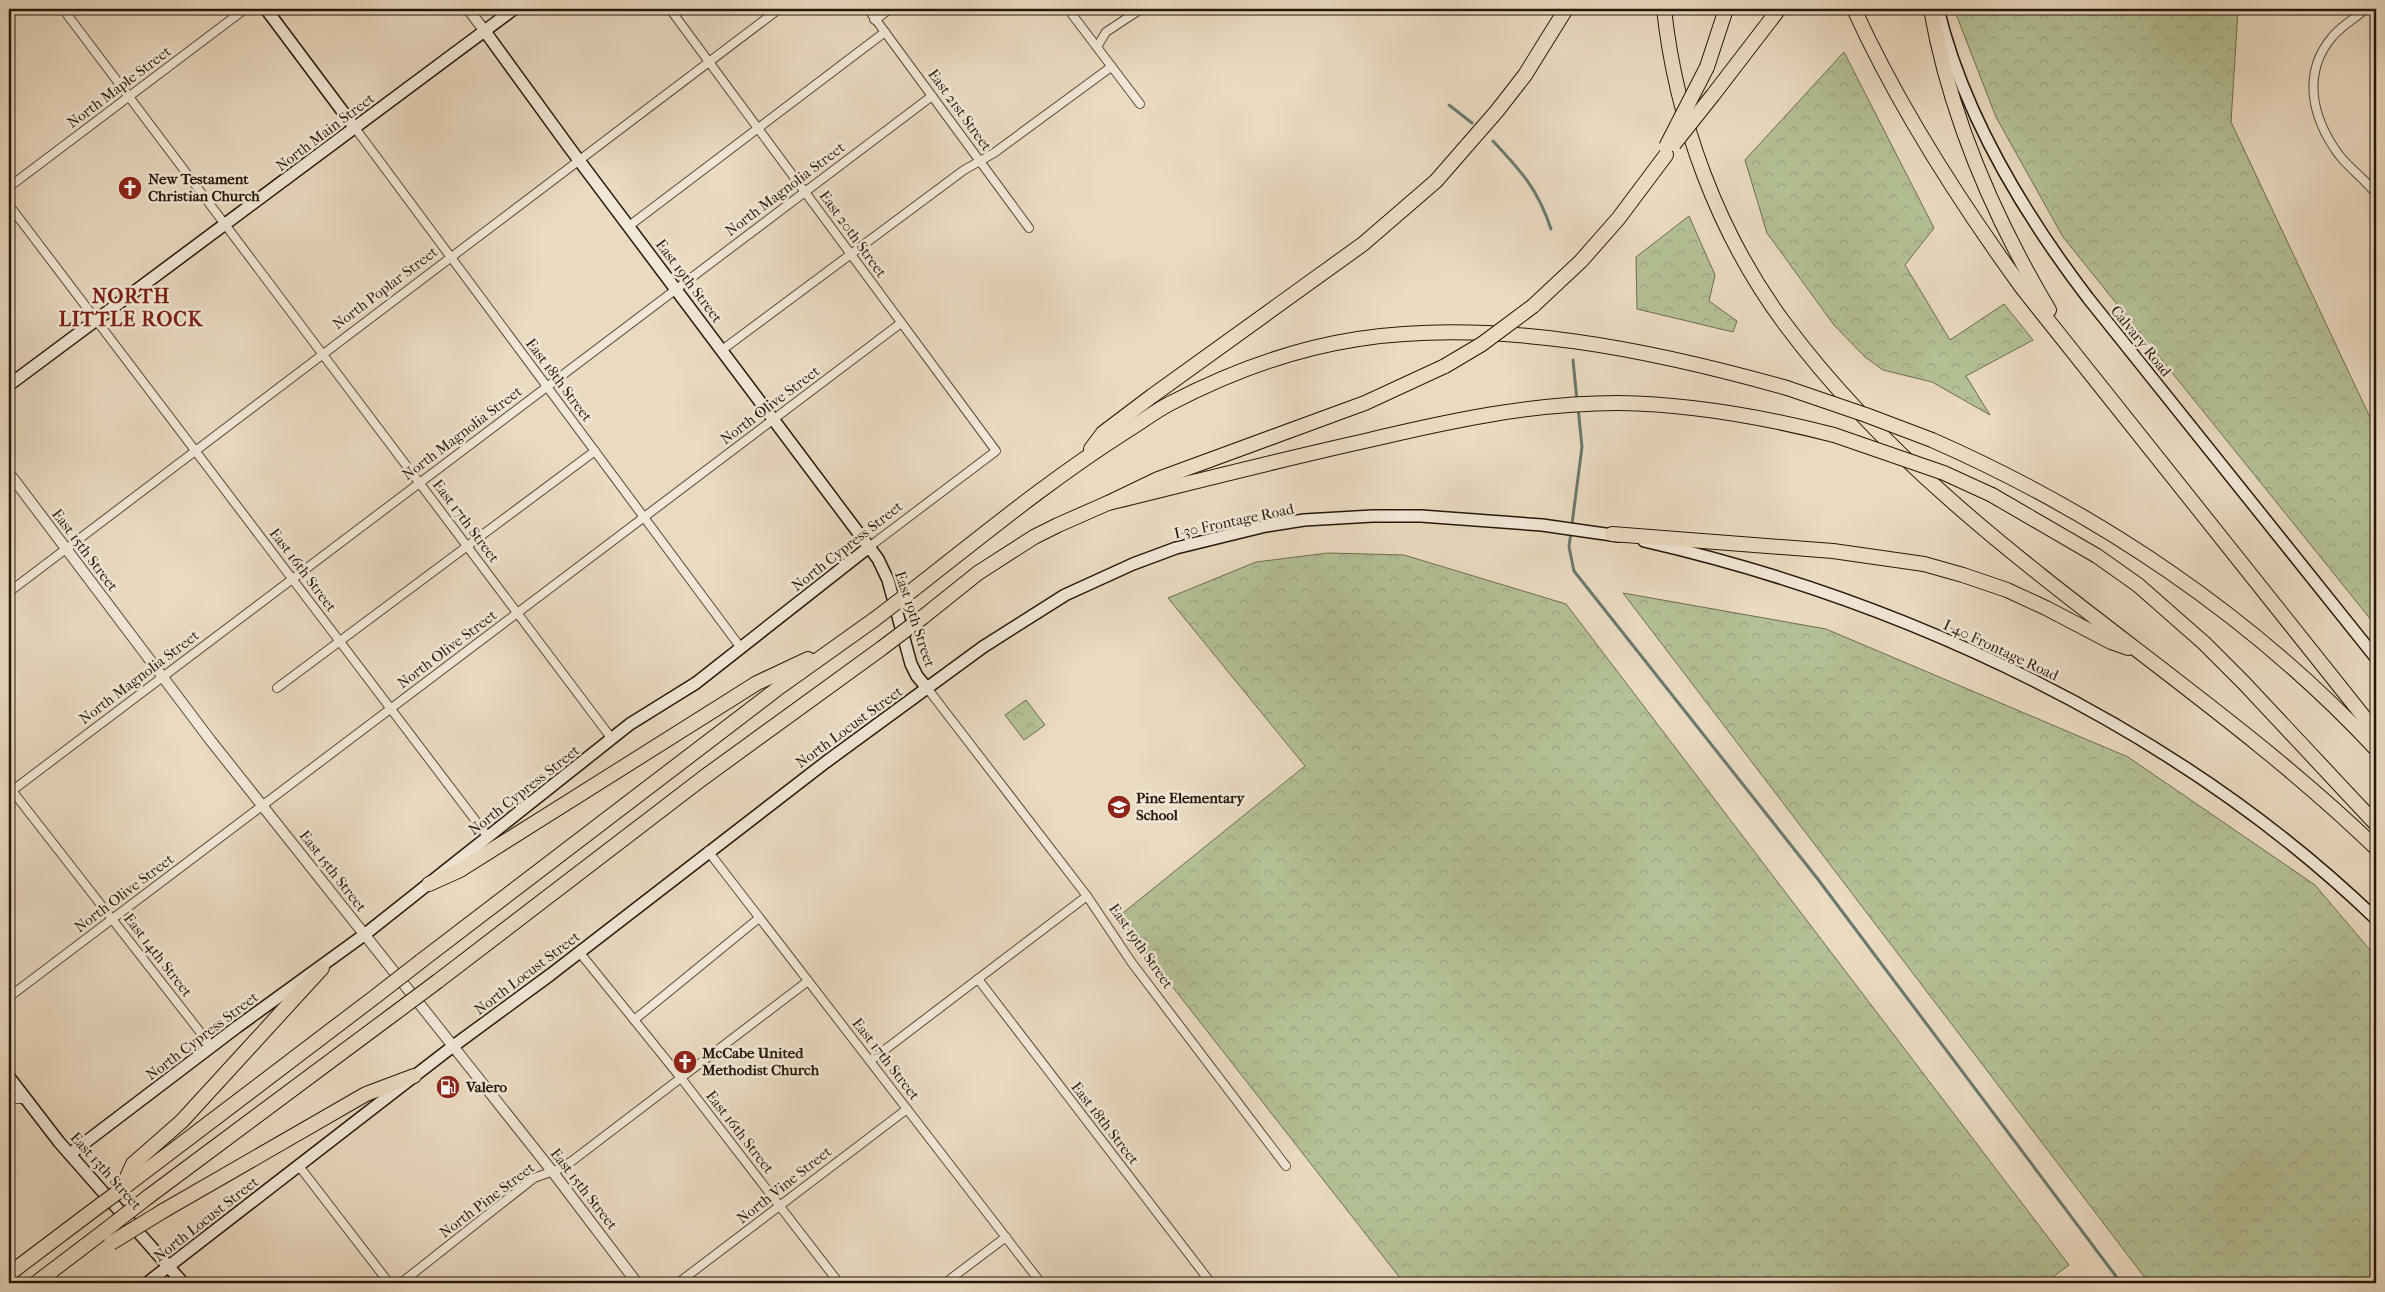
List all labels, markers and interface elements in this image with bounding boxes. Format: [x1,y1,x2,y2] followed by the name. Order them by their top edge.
[64,42,175,132] street label: North Maple Street
[924,65,996,155] street label: East 21st Street
[272,89,378,175] street label: North Main Street
[722,138,849,240] street label: North Magnolia Street
[148,170,260,205] place label: New Testament Christian Church
[117,175,143,201] church icon: New Testament Christian Church
[816,187,891,281] street label: East 20th Street
[652,236,727,327] street label: East 19th Street
[329,242,442,333] street label: North Poplar Street
[59,285,204,331] district label: NORTH LITTLE ROCK
[2107,302,2176,381] street label: Calvary Road
[522,335,597,426] street label: East 18th Street
[717,361,824,448] street label: North Olive Street
[399,382,526,484] street label: North Magnolia Street
[429,476,503,567] street label: East 17th Street
[788,497,907,595] street label: North Cypress Street
[1172,499,1296,543] street label: I-30 Frontage Road
[48,505,122,595] street label: East 15th Street
[266,525,341,616] street label: East 16th Street
[891,569,939,670] street label: East 19th Street
[394,605,501,692] street label: North Olive Street
[1941,615,2062,685] street label: I-40 Frontage Road
[76,626,203,728] street label: North Magnolia Street
[792,682,906,772] street label: North Locust Street
[465,741,584,839] street label: North Cypress Street
[1136,789,1245,824] place label: Pine Elementary School
[1106,794,1132,820] school or university icon: Pine Elementary School
[296,827,371,916] street label: East 15th Street
[71,849,178,936] street label: North Olive Street
[1105,900,1177,993] street label: East 19th Street
[120,910,197,1001] street label: East 14th Street
[471,927,584,1019] street label: North Locust Street
[142,988,262,1084] street label: North Cypress Street
[848,1014,924,1104] street label: East 17th Street
[701,1044,820,1079] place label: McCabe United Methodist Church
[672,1049,698,1075] church icon: McCabe United Methodist Church
[435,1074,461,1100] fuel station icon: Valero
[465,1078,508,1096] place label: Valero
[1067,1078,1143,1168] street label: East 18th Street
[702,1087,778,1178] street label: East 16th Street
[66,1128,146,1214] street label: East 13th Street
[733,1142,835,1228] street label: North Vine Street
[547,1145,622,1234] street label: East 15th Street
[436,1158,539,1242] street label: North Pine Street
[150,1172,262,1265] street label: North Locust Street

